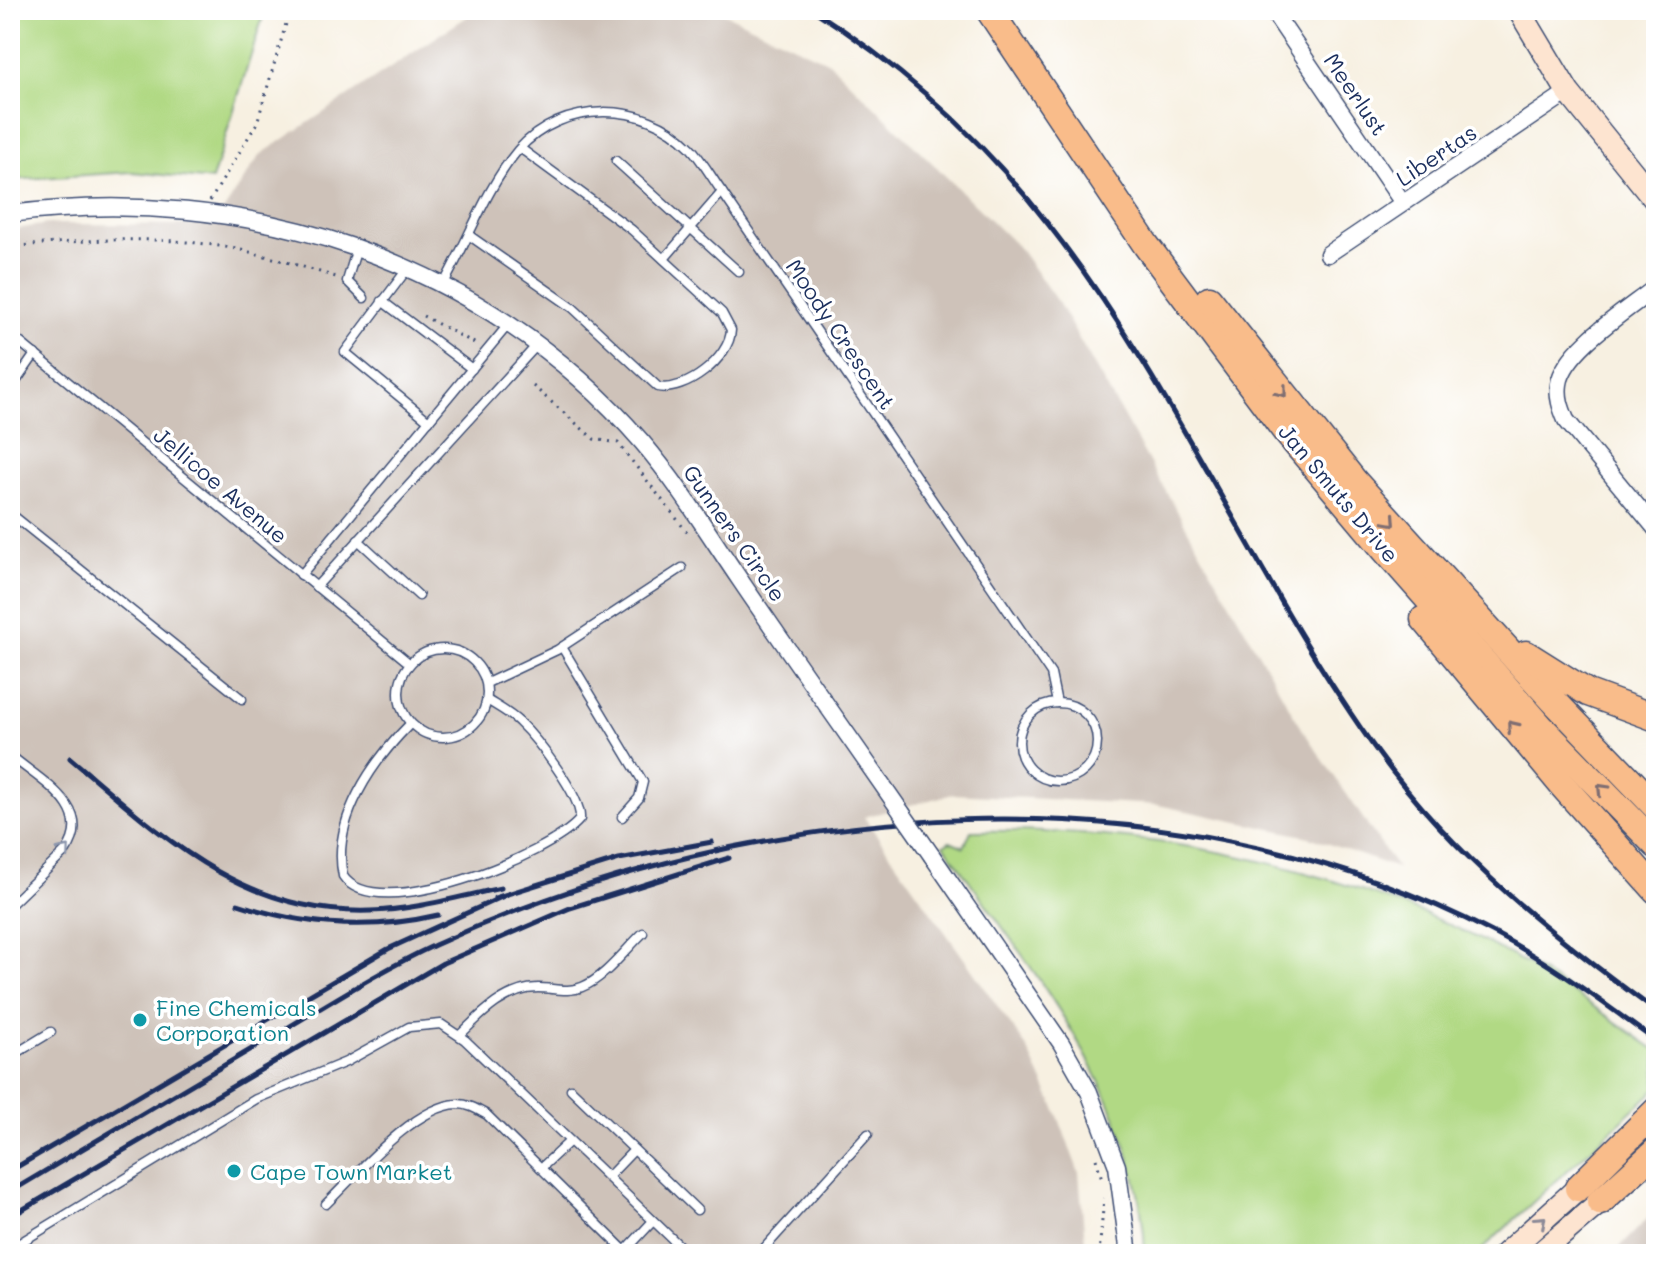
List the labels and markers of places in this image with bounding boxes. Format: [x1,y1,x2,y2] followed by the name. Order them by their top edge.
[156,993,317,1047] place label: Fine Chemicals Corporation
[131,1011,149,1029] marker: Fine Chemicals Corporation
[250,1157,453,1186] place label: Cape Town Market
[225,1162,243,1180] marker: Cape Town Market

